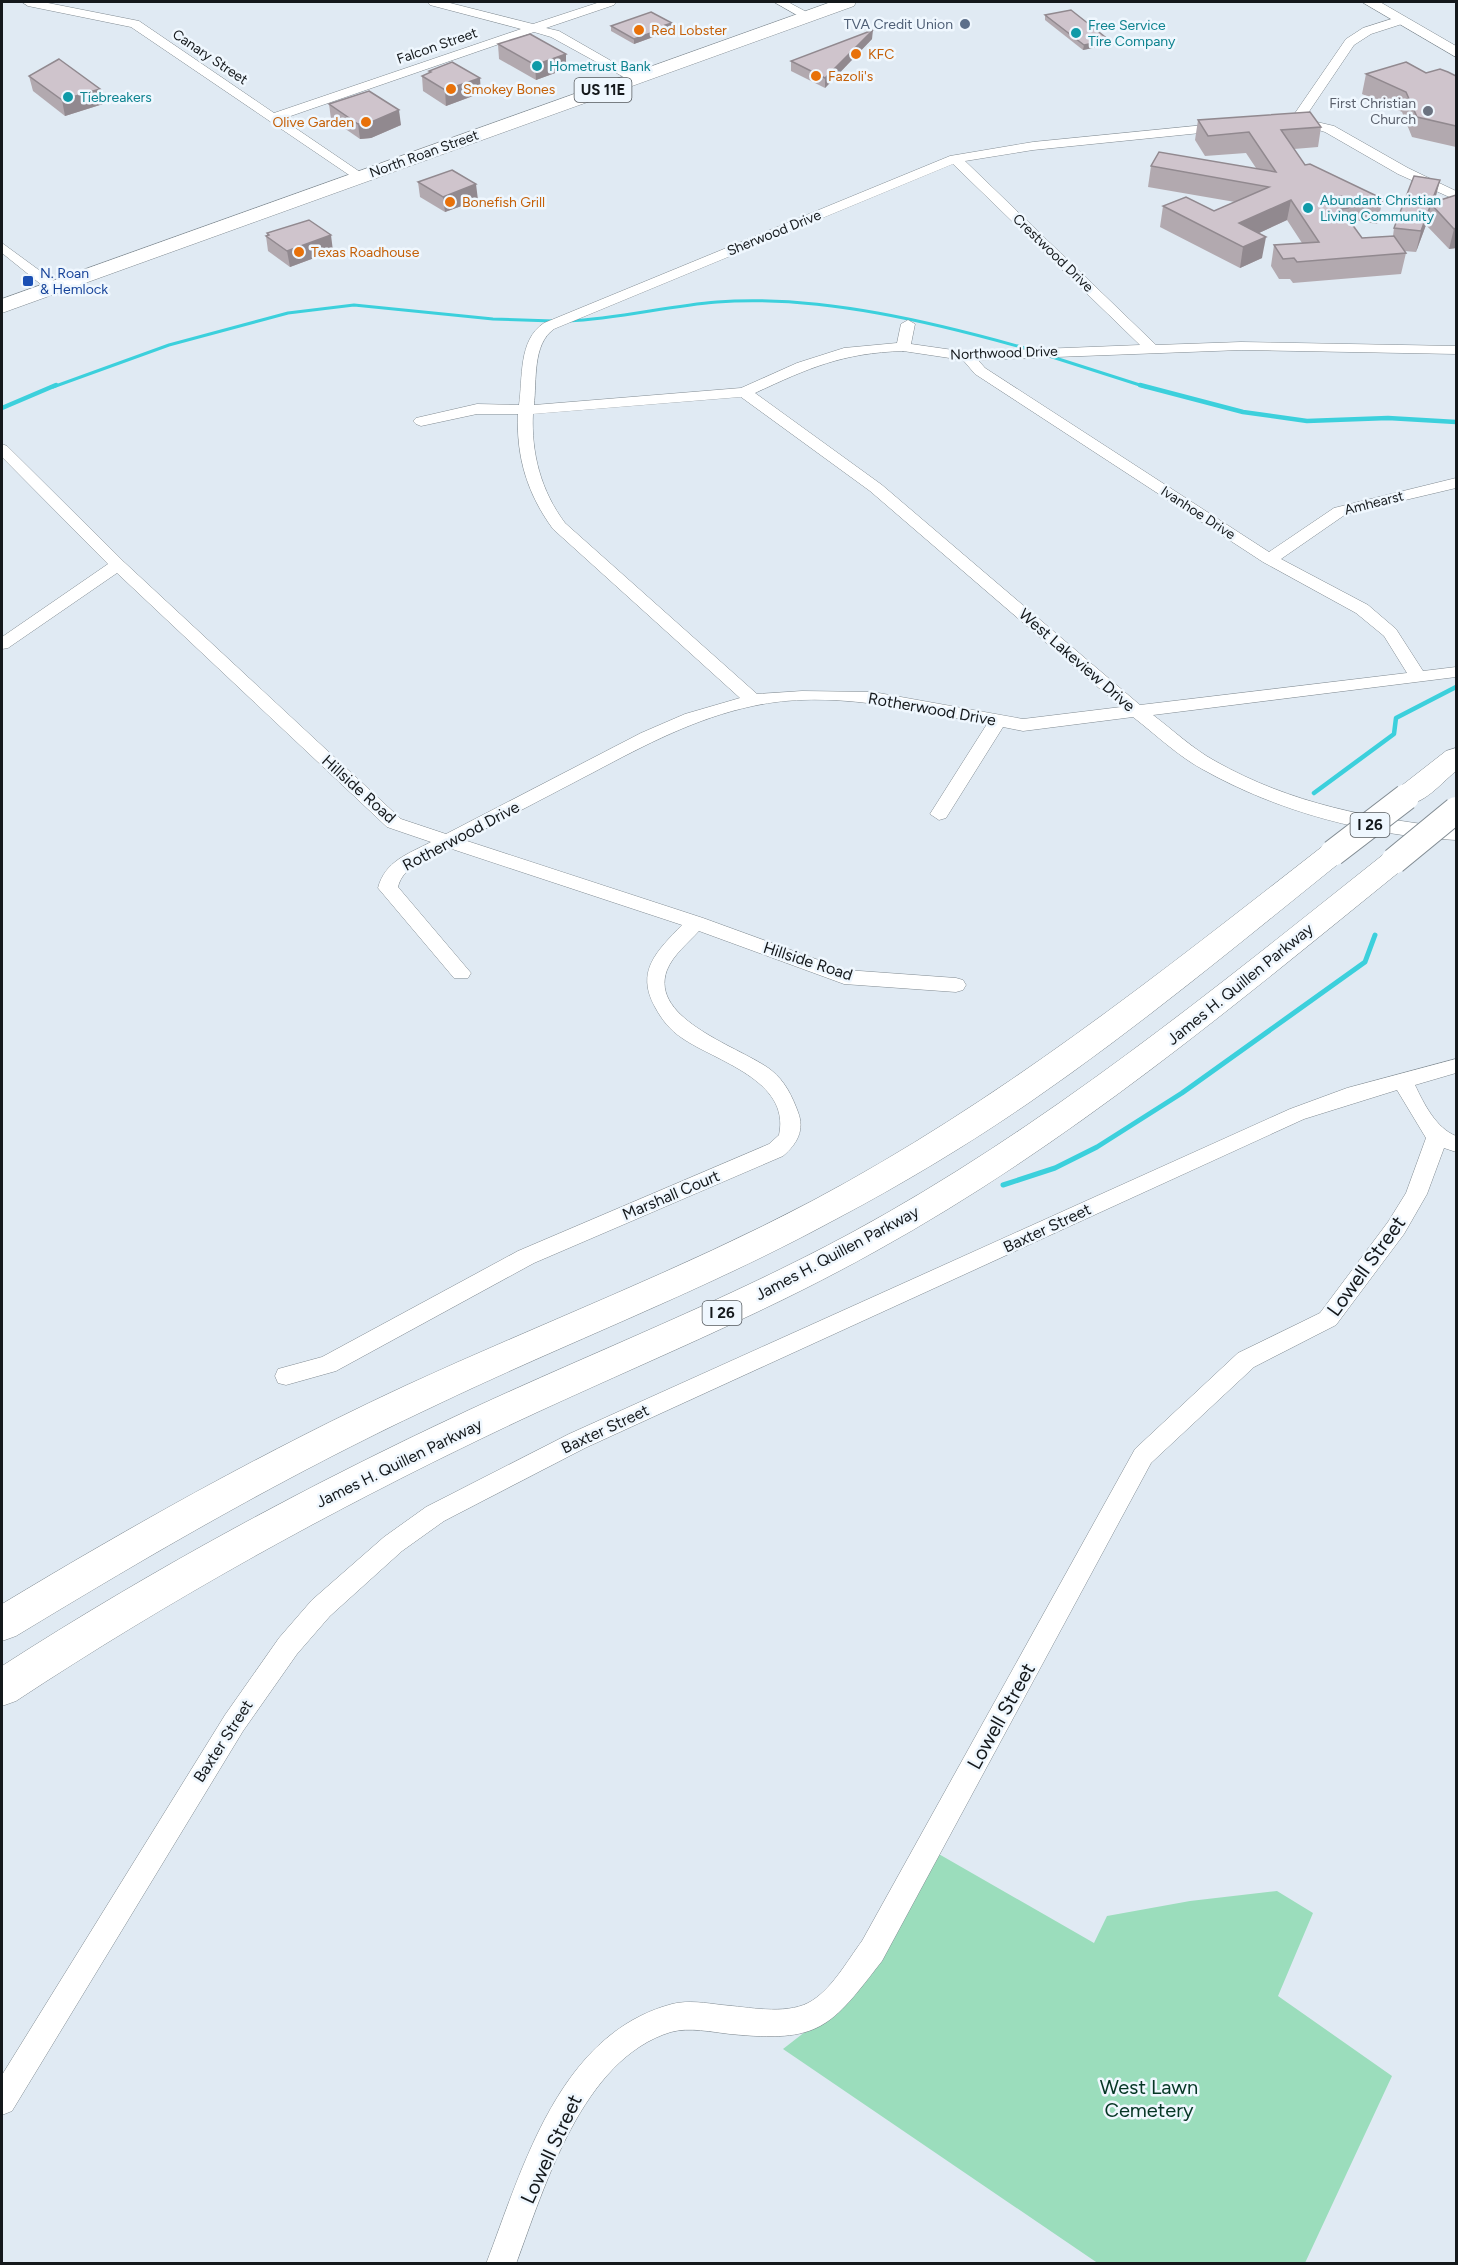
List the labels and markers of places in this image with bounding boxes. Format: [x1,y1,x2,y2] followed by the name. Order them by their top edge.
[844,16,953,33] place label: TVA Credit Union
[958,17,972,31] marker: TVA Credit Union
[1088,17,1176,50] place label: Free Service Tire Company
[651,22,727,39] place label: Red Lobster
[632,23,646,37] marker: Red Lobster
[1069,26,1083,40] marker: Free Service Tire Company
[868,46,894,63] place label: KFC
[849,47,863,61] marker: KFC
[549,58,651,75] place label: Hometrust Bank
[530,59,544,73] marker: Hometrust Bank
[828,68,873,85] place label: Fazoli's
[809,69,823,83] marker: Fazoli's
[463,81,555,98] place label: Smokey Bones
[444,82,458,96] marker: Smokey Bones
[80,89,152,106] place label: Tiebreakers
[61,90,75,104] marker: Tiebreakers
[1329,95,1416,128] place label: First Christian Church
[1421,104,1435,118] marker: First Christian Church
[272,114,354,131] place label: Olive Garden
[359,115,373,129] marker: Olive Garden
[1320,192,1441,225] place label: Abundant Christian Living Community
[462,194,545,211] place label: Bonefish Grill
[443,195,457,209] marker: Bonefish Grill
[1301,201,1315,215] marker: Abundant Christian Living Community
[311,244,420,261] place label: Texas Roadhouse
[292,245,306,259] marker: Texas Roadhouse
[40,265,108,298] place label: N. Roan & Hemlock
[21,274,35,288] marker: N. Roan & Hemlock

